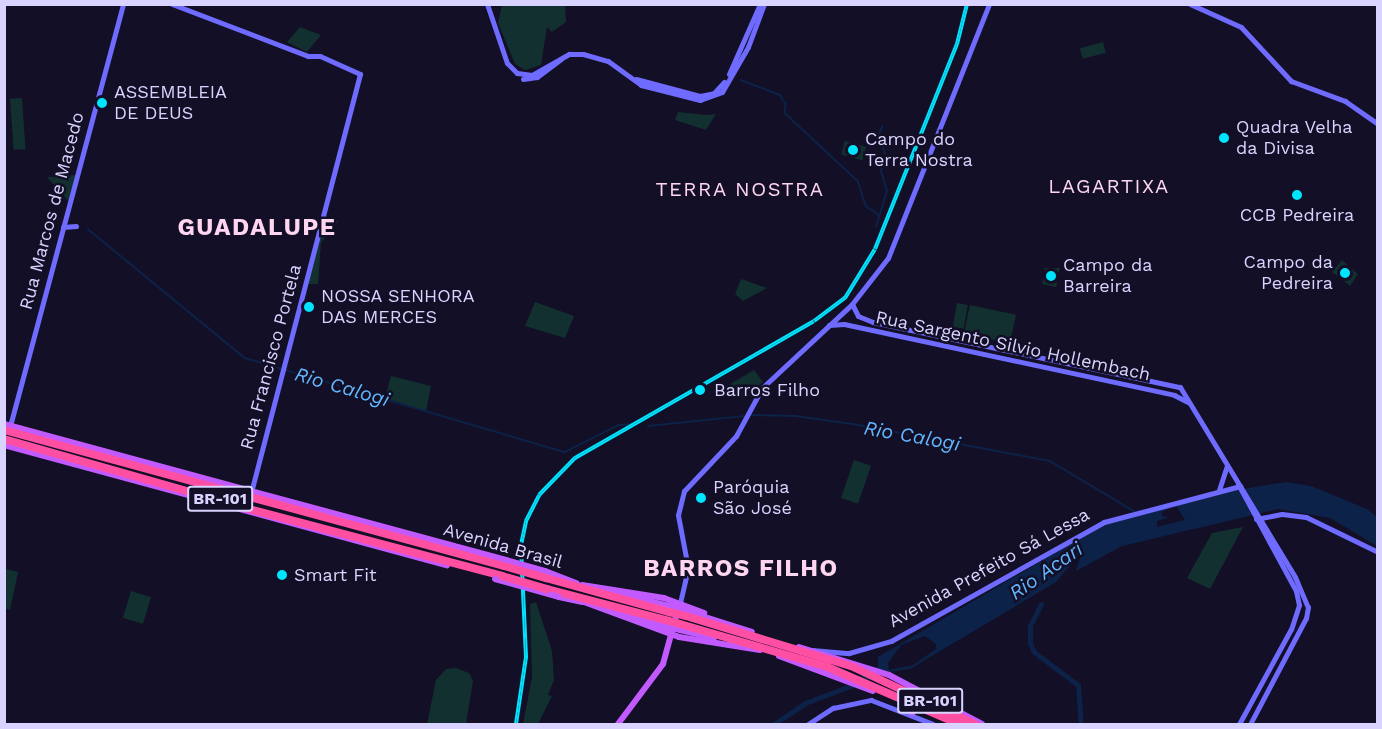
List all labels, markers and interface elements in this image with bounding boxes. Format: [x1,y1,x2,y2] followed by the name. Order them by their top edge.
[114,82,227,124] place label: ASSEMBLEIA DE DEUS
[95,96,109,110] marker: ASSEMBLEIA DE DEUS
[15,110,89,312] street label: Rua Marcos de Macedo
[1236,117,1354,160] place label: Quadra Velha da Divisa
[865,129,973,172] place label: Campo do Terra Nostra
[1217,131,1231,145] marker: Quadra Velha da Divisa
[846,143,860,157] marker: Campo do Terra Nostra
[1048,174,1170,198] district label: LAGARTIXA
[655,177,825,201] district label: TERRA NOSTRA
[1290,188,1304,202] marker: CCB Pedreira
[1240,204,1354,226] place label: CCB Pedreira
[178,214,336,242] district label: GUADALUPE
[1244,252,1333,294] place label: Campo da Pedreira
[1063,255,1152,298] place label: Campo da Barreira
[236,262,306,452] street label: Rua Francisco Portela
[1338,266,1352,280] marker: Campo da Pedreira
[1044,269,1058,283] marker: Campo da Barreira
[321,286,475,328] place label: NOSSA SENHORA DAS MERCES
[302,300,316,314] marker: NOSSA SENHORA DAS MERCES
[873,306,1153,386] street label: Rua Sargento Silvio Hollembach
[292,362,392,412] water label: Rio Calogi
[714,379,820,401] place label: Barros Filho
[691,381,709,399] marker: Barros Filho
[862,416,962,456] water label: Rio Calogi
[713,477,792,520] place label: Paróquia São José
[187,486,253,512] road number: BR-101
[694,491,708,505] marker: Paróquia São José
[884,504,1094,632] street label: Avenida Prefeito Sá Lessa
[441,519,565,573] street label: Avenida Brasil
[1004,537,1088,605] water label: Rio Acari
[643,555,839,583] district label: BARROS FILHO
[294,564,377,586] place label: Smart Fit
[275,568,289,582] marker: Smart Fit
[897,688,963,714] road number: BR-101

